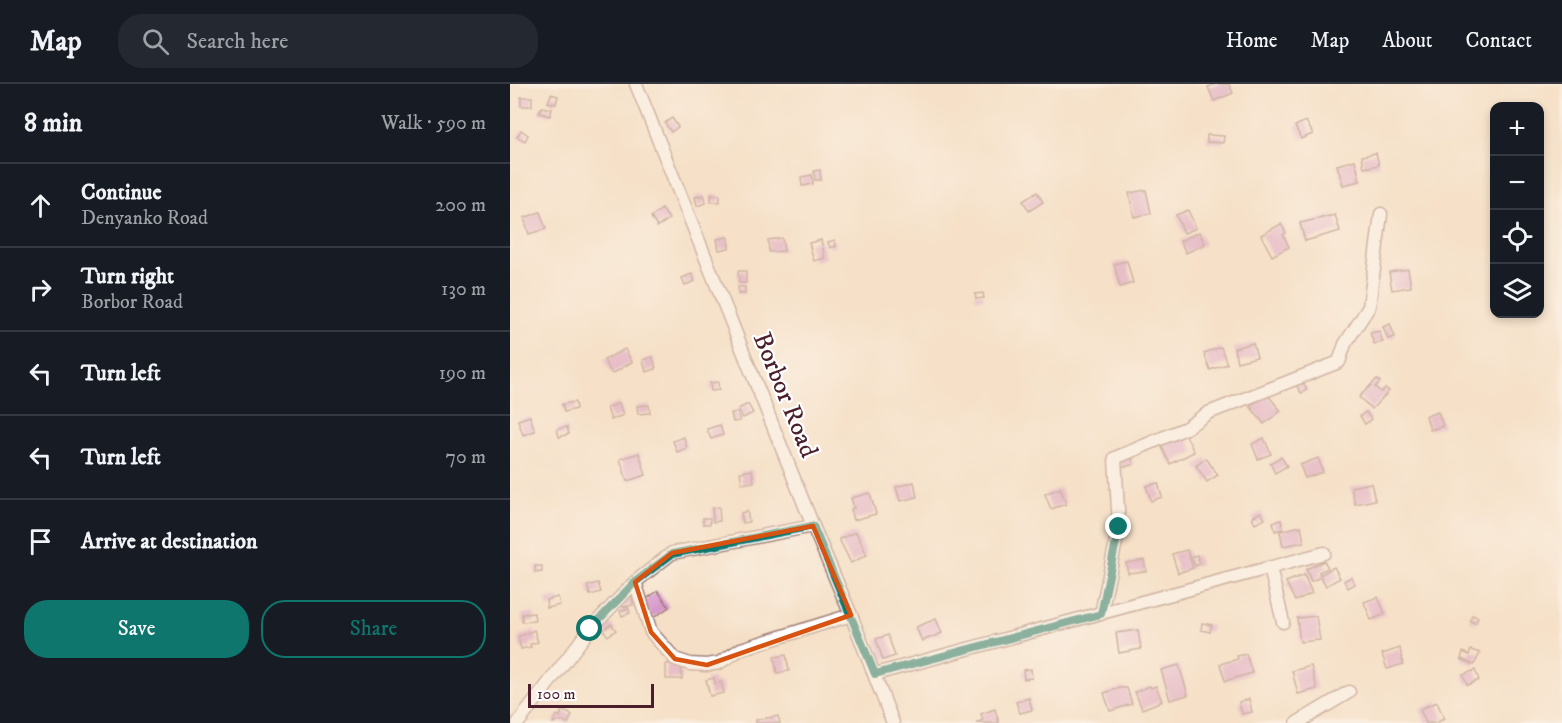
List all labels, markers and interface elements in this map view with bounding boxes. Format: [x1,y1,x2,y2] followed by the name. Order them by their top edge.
[118,14,538,68] search box
[30,24,82,59] text: Map
[139,25,172,58] icon: search
[187,28,288,55] text: Search here
[1226,28,1278,54] text: Home
[1311,28,1349,54] text: Map
[1382,28,1433,54] text: About
[1466,28,1532,54] text: Contact
[1490,102,1544,318] map controls
[1490,102,1544,156] button: +
[24,107,82,140] text: 8 min
[381,111,486,136] text: Walk · 590 m
[1490,156,1544,210] button: −
[81,179,162,206] text: Continue
[24,189,57,222] icon: ahead
[435,193,486,218] text: 200 m
[81,206,208,231] text: Denyanko Road
[1490,210,1544,264] button: locate
[81,263,174,290] text: Turn right
[1490,264,1544,318] button: layers
[24,273,57,306] icon: right
[441,277,486,302] text: 130 m
[81,290,183,315] text: Borbor Road
[745,327,825,463] street label: Borbor Road
[24,357,57,390] icon: left
[81,360,161,387] text: Turn left
[439,361,486,386] text: 190 m
[24,441,57,474] icon: left
[81,444,161,471] text: Turn left
[445,445,486,470] text: 70 m
[1105,513,1131,539] route end
[24,525,57,558] icon: arrive
[81,528,258,555] text: Arrive at destination
[24,600,249,658] button: Save
[261,600,486,658] button: Share
[576,615,602,641] route start
[528,681,654,708] scale bar
[537,684,576,704] text: 100 m

